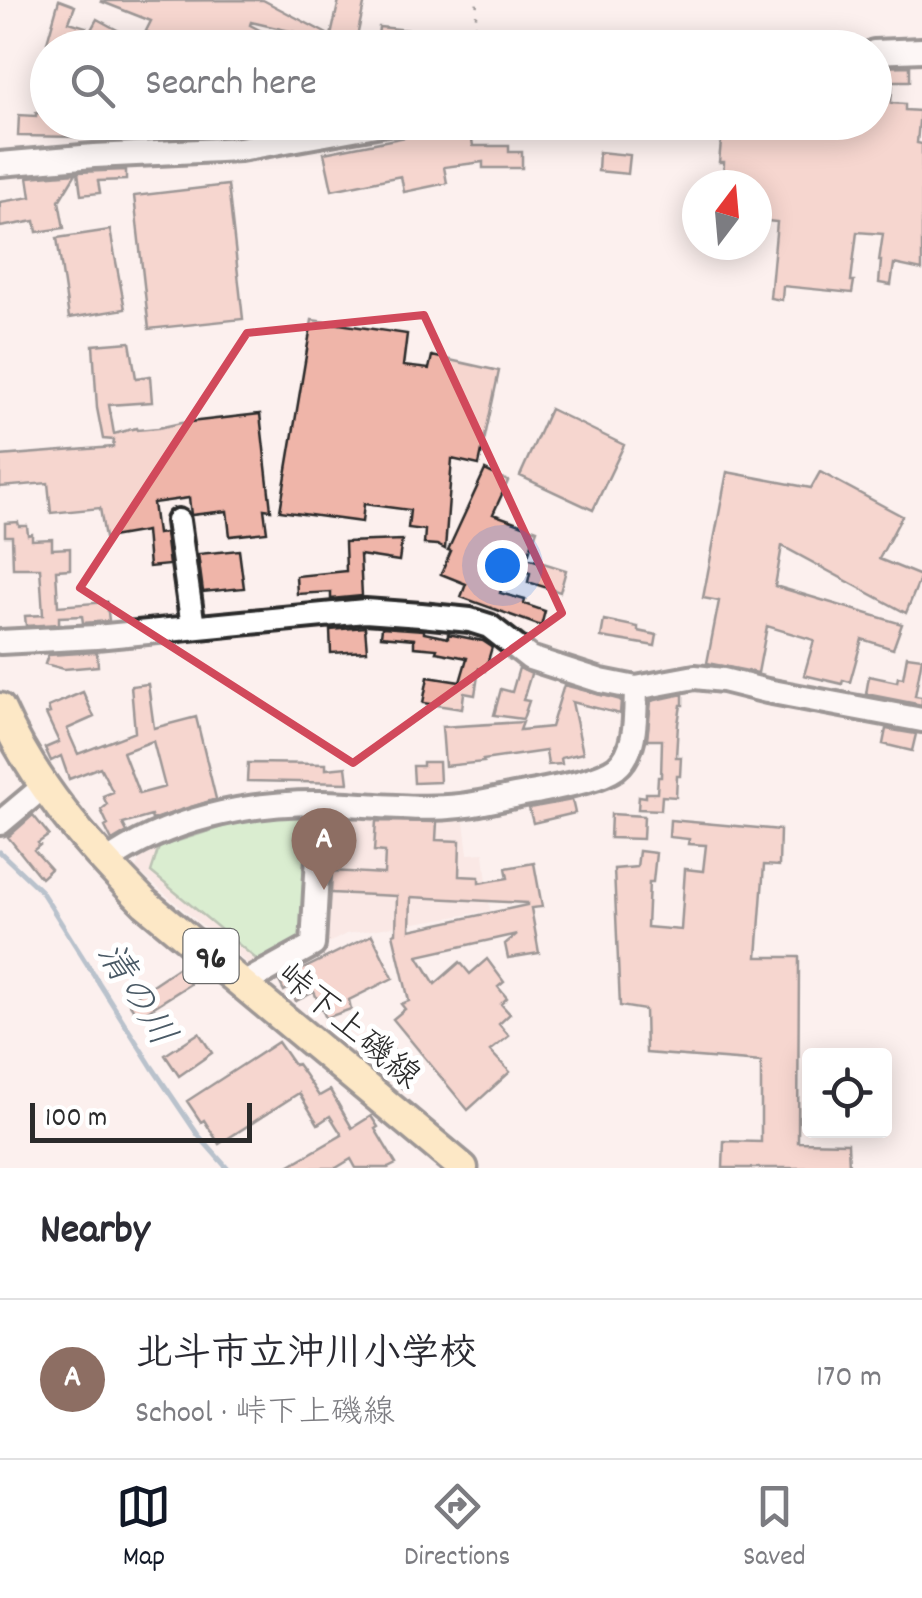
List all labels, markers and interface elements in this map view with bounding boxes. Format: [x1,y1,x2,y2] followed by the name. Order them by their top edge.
[30,30,892,140] search box
[65,58,120,113] icon: search
[145,58,317,113] text: Search here
[682,170,772,260] north arrow
[477,540,528,591] your location
[292,808,356,890] pin: A
[184,929,238,983] road number: 96
[80,933,187,1059] water label: 清の川
[264,952,430,1103] street label: 峠下上磯線
[802,1048,892,1138] map controls
[802,1048,892,1138] button: locate
[30,1098,252,1142] scale bar
[45,1100,107,1140] text: 100 m
[40,1203,150,1263] text: Nearby
[135,1329,477,1384] text: 北斗市立沖川小学校
[64,1356,81,1402] text: A
[816,1356,882,1402] text: 170 m
[135,1392,395,1438] text: School · 峠下上磯線
[116,1479,171,1579] tab: Map
[404,1479,510,1579] tab: Directions
[743,1479,806,1579] tab: Saved

